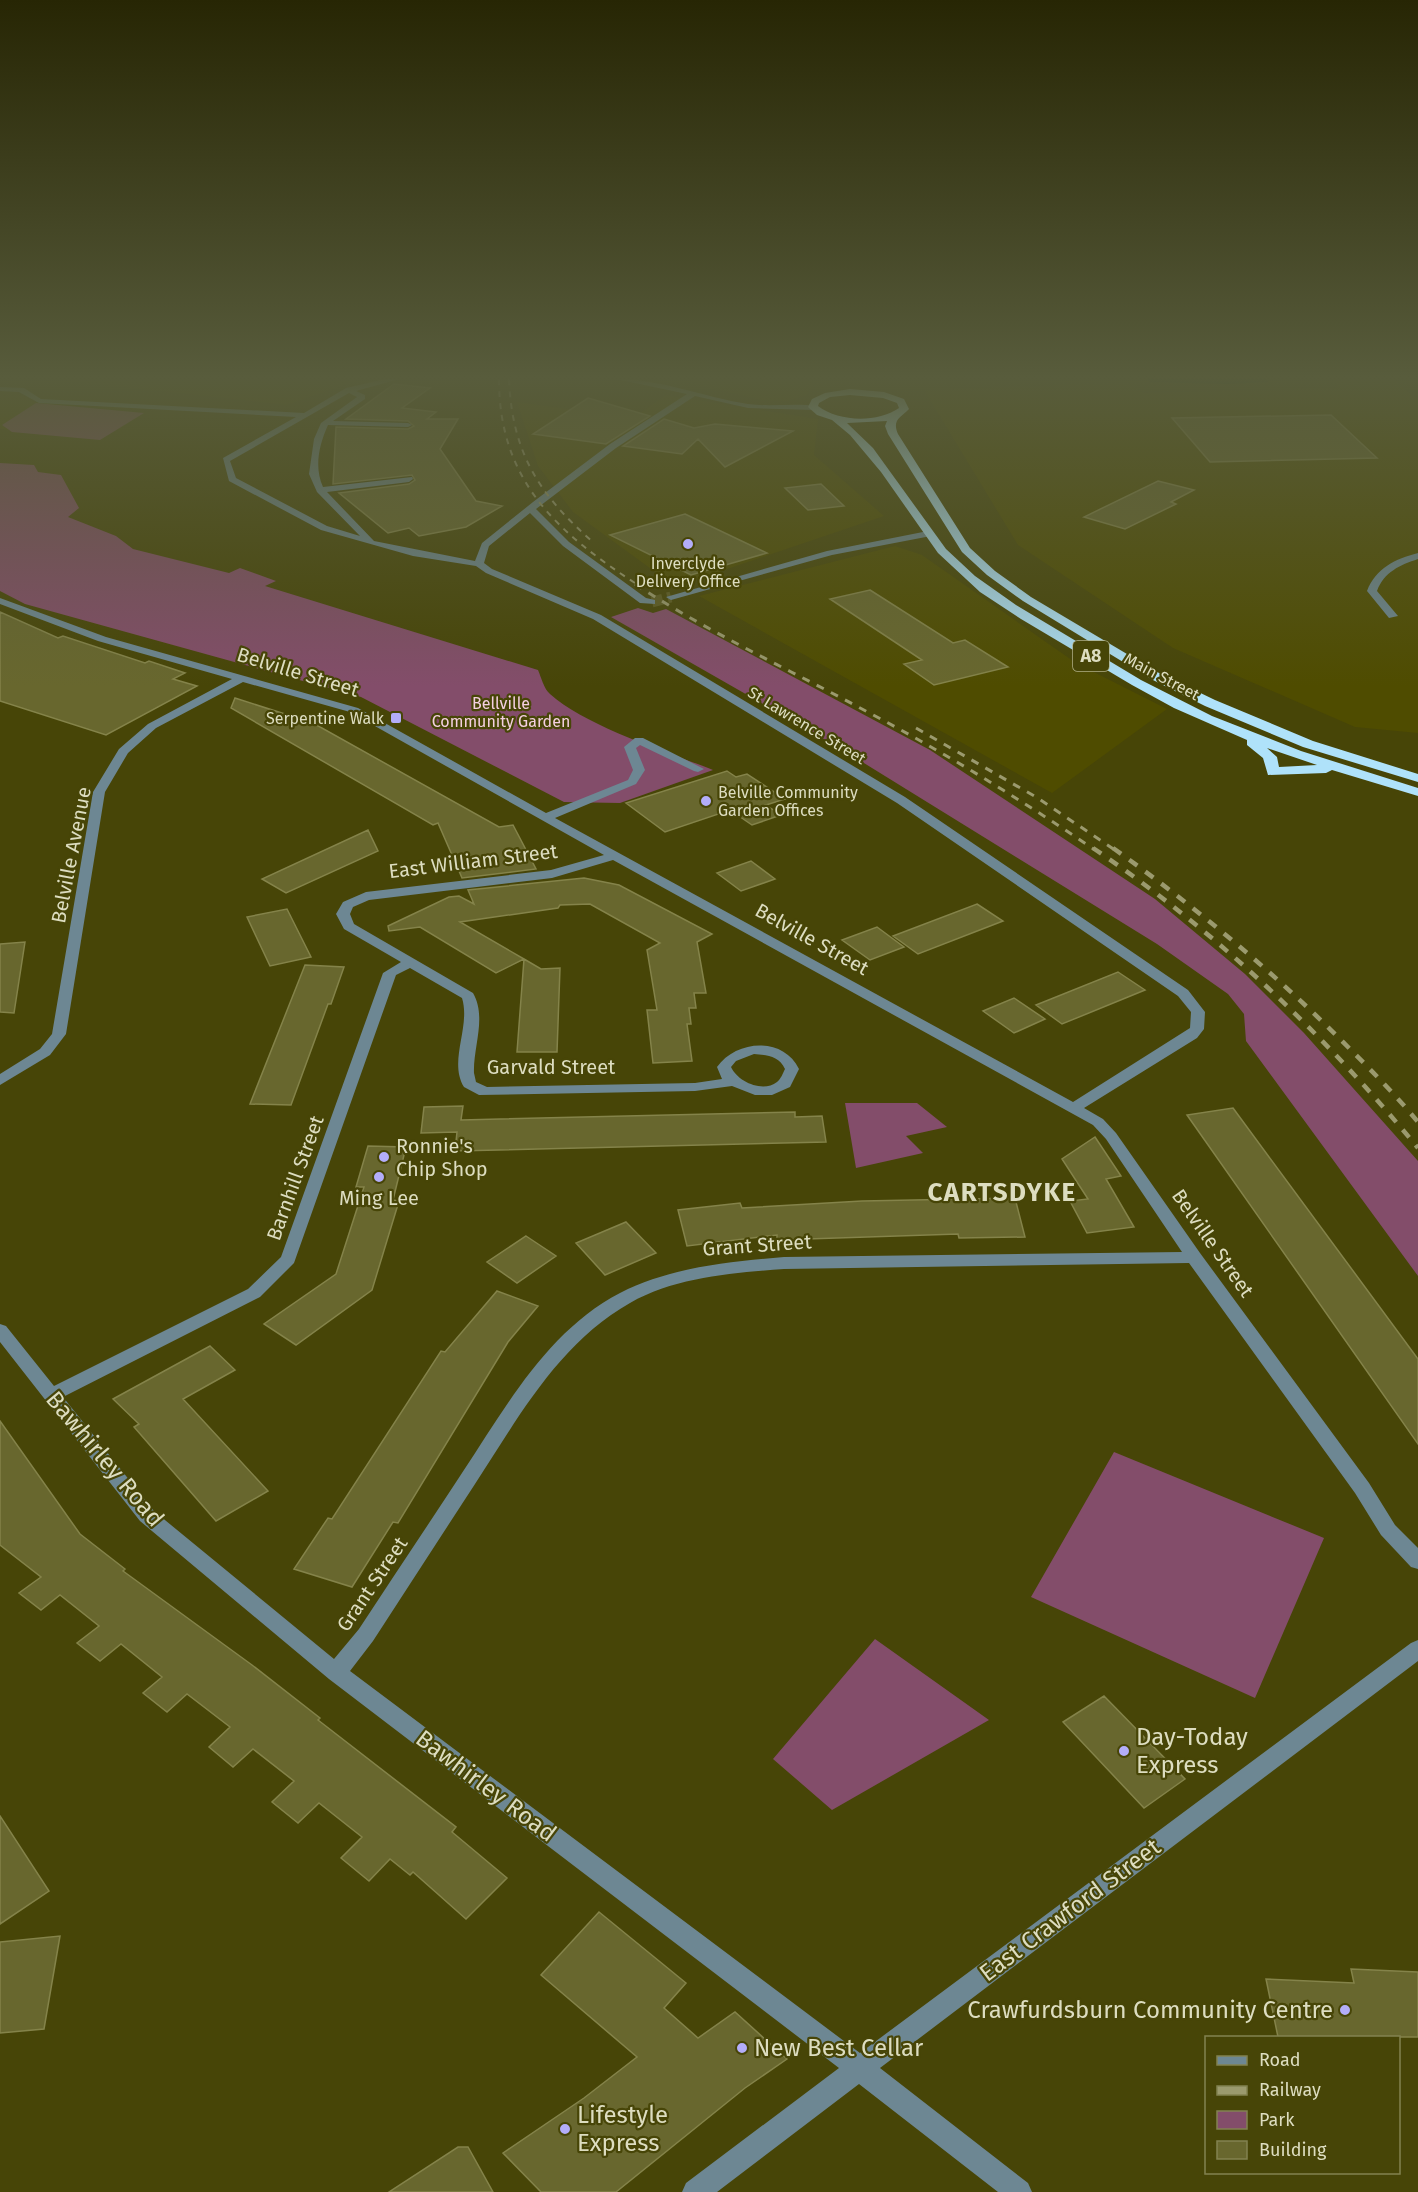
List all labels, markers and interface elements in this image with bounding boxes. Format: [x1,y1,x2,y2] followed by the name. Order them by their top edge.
[681,537,695,551] marker: Inverclyde Delivery Office
[636,554,740,591] place label: Inverclyde Delivery Office
[1073,641,1109,671] road number: A8
[234,642,363,702] street label: Belville Street
[1121,649,1203,704] street label: Main Street
[744,683,869,768] street label: St Lawrence Street
[432,694,570,731] park label: Bellville Community Garden
[266,709,385,728] place label: Serpentine Walk
[389,711,403,725] marker: Serpentine Walk
[718,783,858,820] place label: Belville Community Garden Offices
[46,785,96,925] street label: Belville Avenue
[699,794,713,808] marker: Belville Community Garden Offices
[387,839,560,883] street label: East William Street
[751,898,874,980] street label: Belville Street
[487,1055,616,1079] street label: Garvald Street
[261,1112,329,1244] street label: Barnhill Street
[396,1134,488,1181] place label: Ronnie's Chip Shop
[377,1150,391,1164] marker: Ronnie's Chip Shop
[372,1170,386,1184] marker: Ming Lee
[927,1177,1077,1208] district label: CARTSDYKE
[1167,1184,1259,1302] street label: Belville Street
[339,1186,419,1210] place label: Ming Lee
[702,1229,813,1261] street label: Grant Street
[40,1386,170,1532] street label: Bawhirley Road
[332,1531,413,1636] street label: Grant Street
[1136,1723,1248,1779] place label: Day-Today Express
[410,1724,562,1848] street label: Bawhirley Road
[1117,1744,1131,1758] marker: Day-Today Express
[974,1833,1166,1987] street label: East Crawford Street
[967,1996,1333,2024] place label: Crawfurdsburn Community Centre
[1338,2003,1352,2017] marker: Crawfurdsburn Community Centre
[754,2034,924,2062] place label: New Best Cellar
[1205,2036,1400,2174] legend
[735,2041,749,2055] marker: New Best Cellar
[1259,2049,1301,2071] text: Road
[1259,2079,1321,2101] text: Railway
[577,2101,668,2157] place label: Lifestyle Express
[1259,2109,1295,2131] text: Park
[558,2122,572,2136] marker: Lifestyle Express
[1259,2139,1327,2161] text: Building

